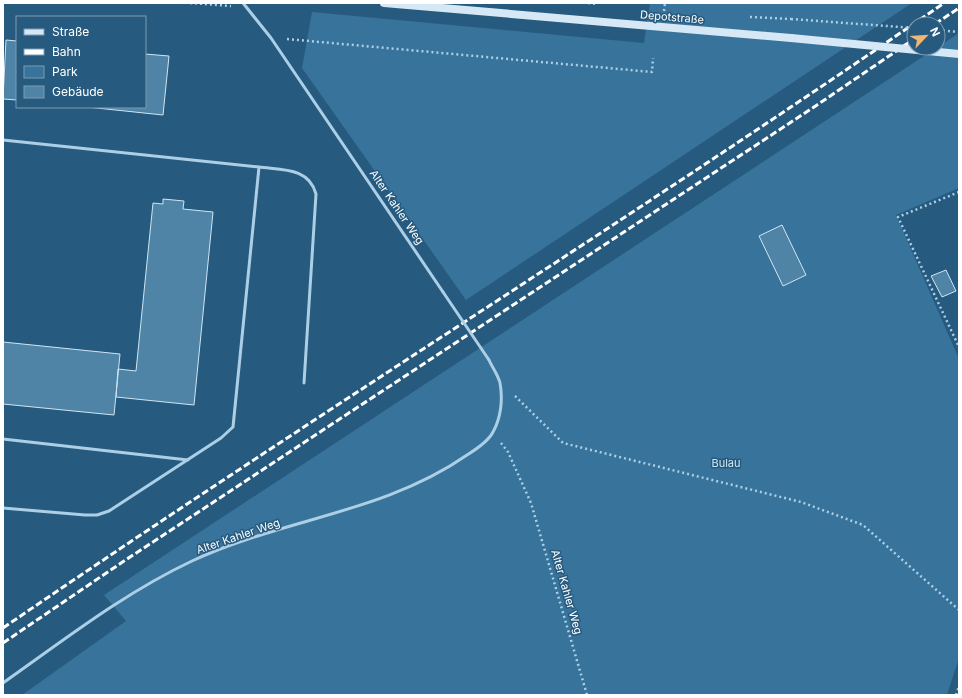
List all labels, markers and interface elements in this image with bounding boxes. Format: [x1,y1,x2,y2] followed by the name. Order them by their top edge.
[639,7,705,27] street label: Depotstraße
[16,16,146,108] legend
[906,16,946,56] north arrow
[52,24,89,39] text: Straße
[927,25,943,39] text: N
[52,44,81,59] text: Bahn
[52,64,78,79] text: Park
[52,84,104,99] text: Gebäude
[367,167,427,247] street label: Alter Kahler Weg
[711,456,741,470] park label: Bulau
[194,515,282,557] street label: Alter Kahler Weg
[548,548,586,636] street label: Alter Kahler Weg

